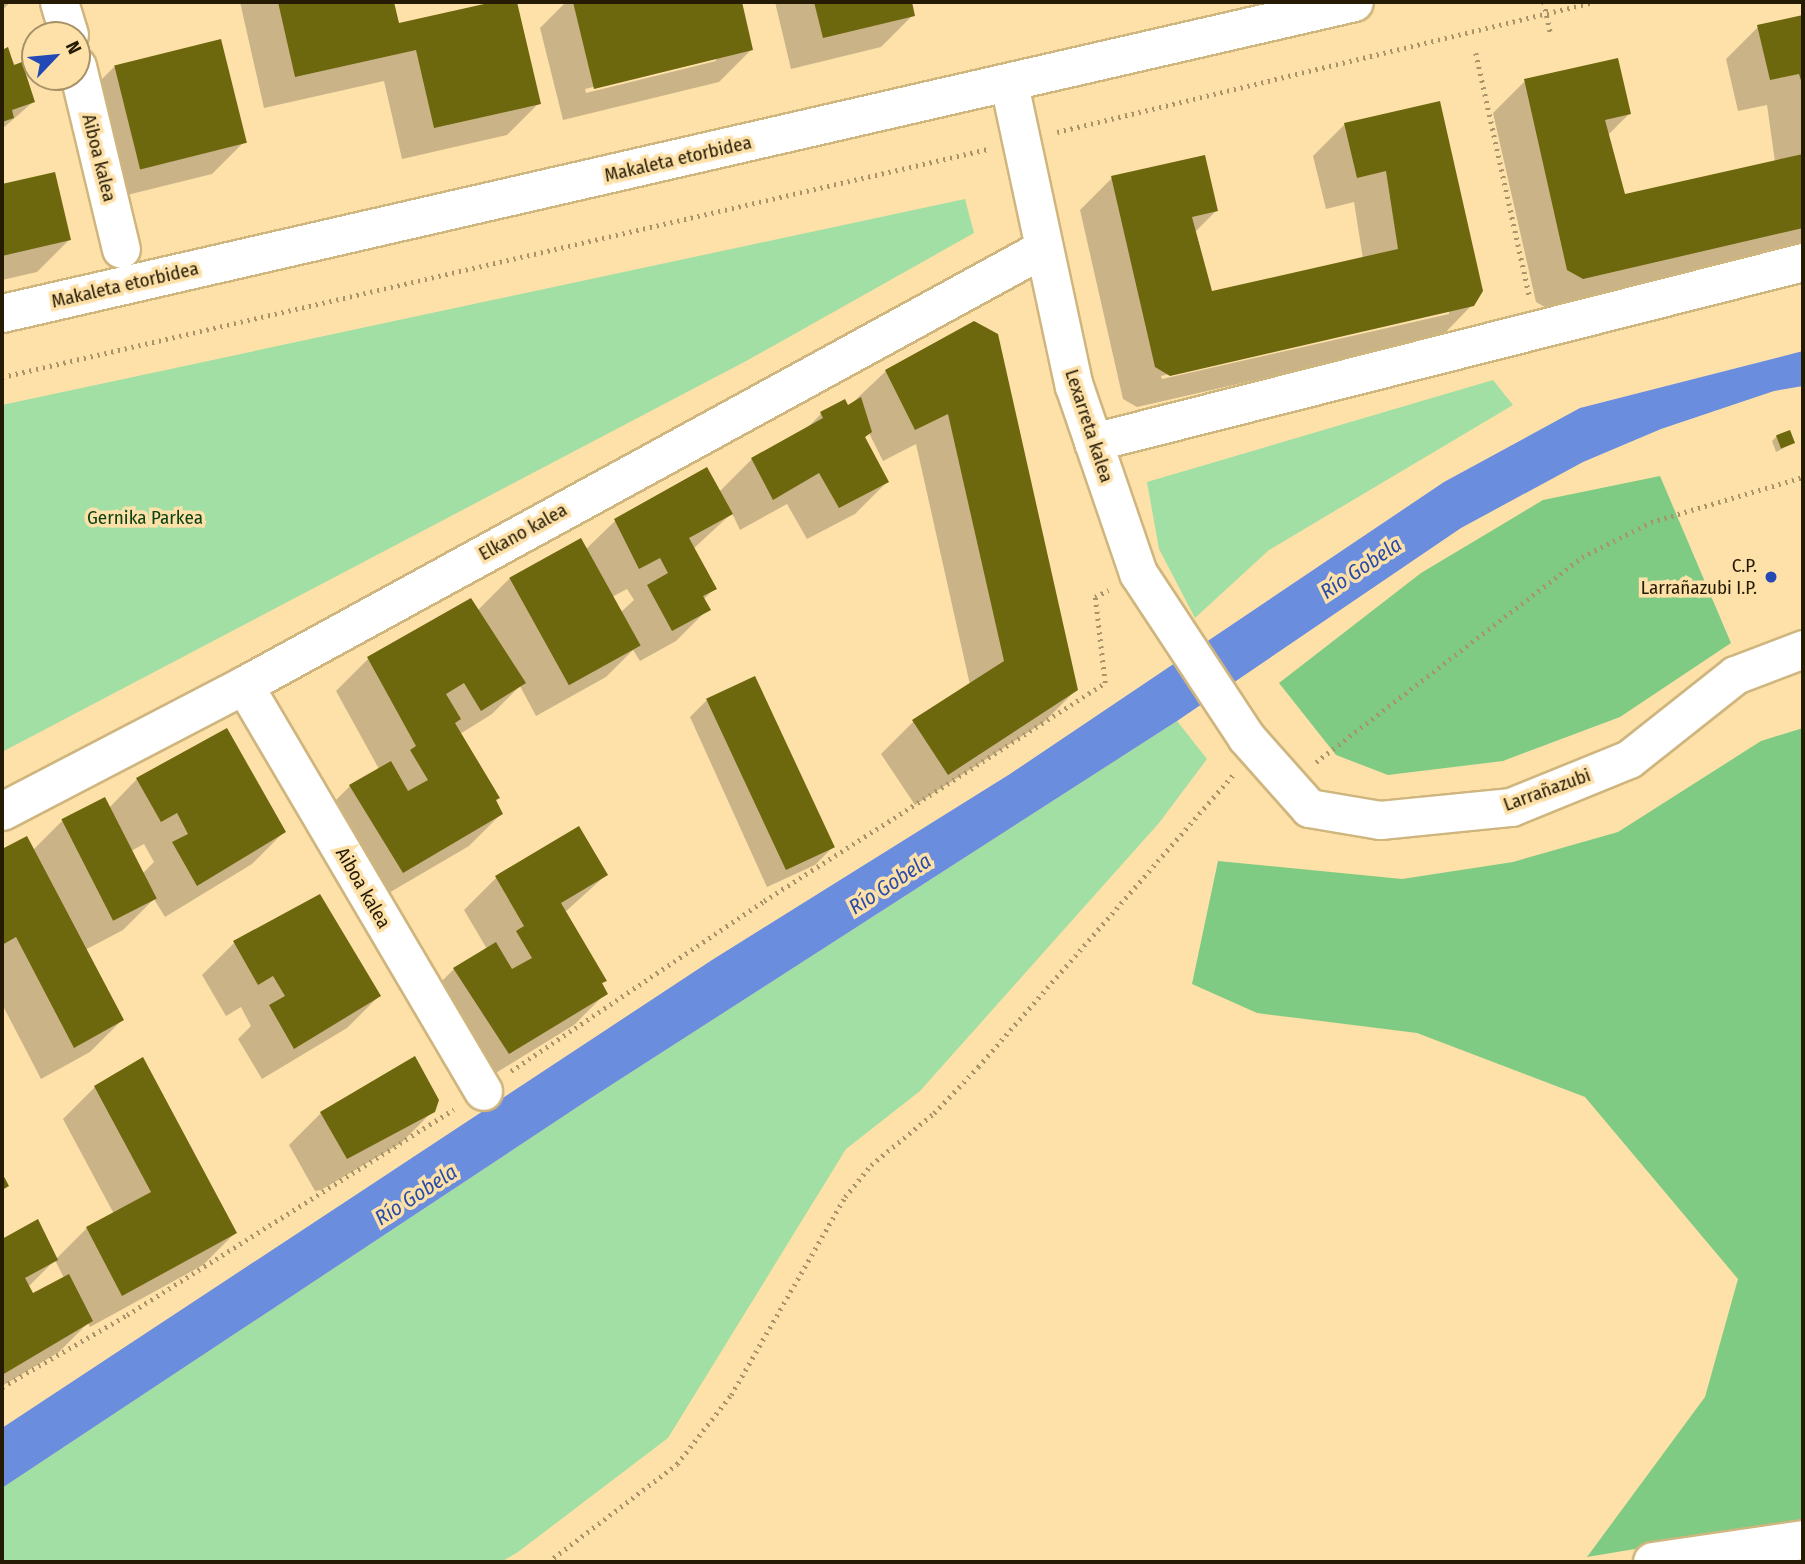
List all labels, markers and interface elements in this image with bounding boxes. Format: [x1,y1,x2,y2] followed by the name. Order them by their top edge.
[21,21,91,91] north arrow
[61,37,86,58] text: N
[77,112,121,204] street label: Aiboa kalea
[602,131,754,187] street label: Makaleta etorbidea
[49,257,201,313] street label: Makaleta etorbidea
[1060,367,1118,485] street label: Lexarreta kalea
[475,498,571,566] street label: Elkano kalea
[87,507,203,529] park label: Gernika Parkea
[1315,532,1407,604] water label: Río Gobela
[1641,555,1757,599] place label: C.P. Larrañazubi I.P.
[1763,569,1779,585] marker: C.P. Larrañazubi I.P.
[1500,764,1594,816] street label: Larrañazubi
[331,843,395,933] street label: Aiboa kalea
[844,848,936,920] water label: Río Gobela
[370,1159,462,1231] water label: Río Gobela

